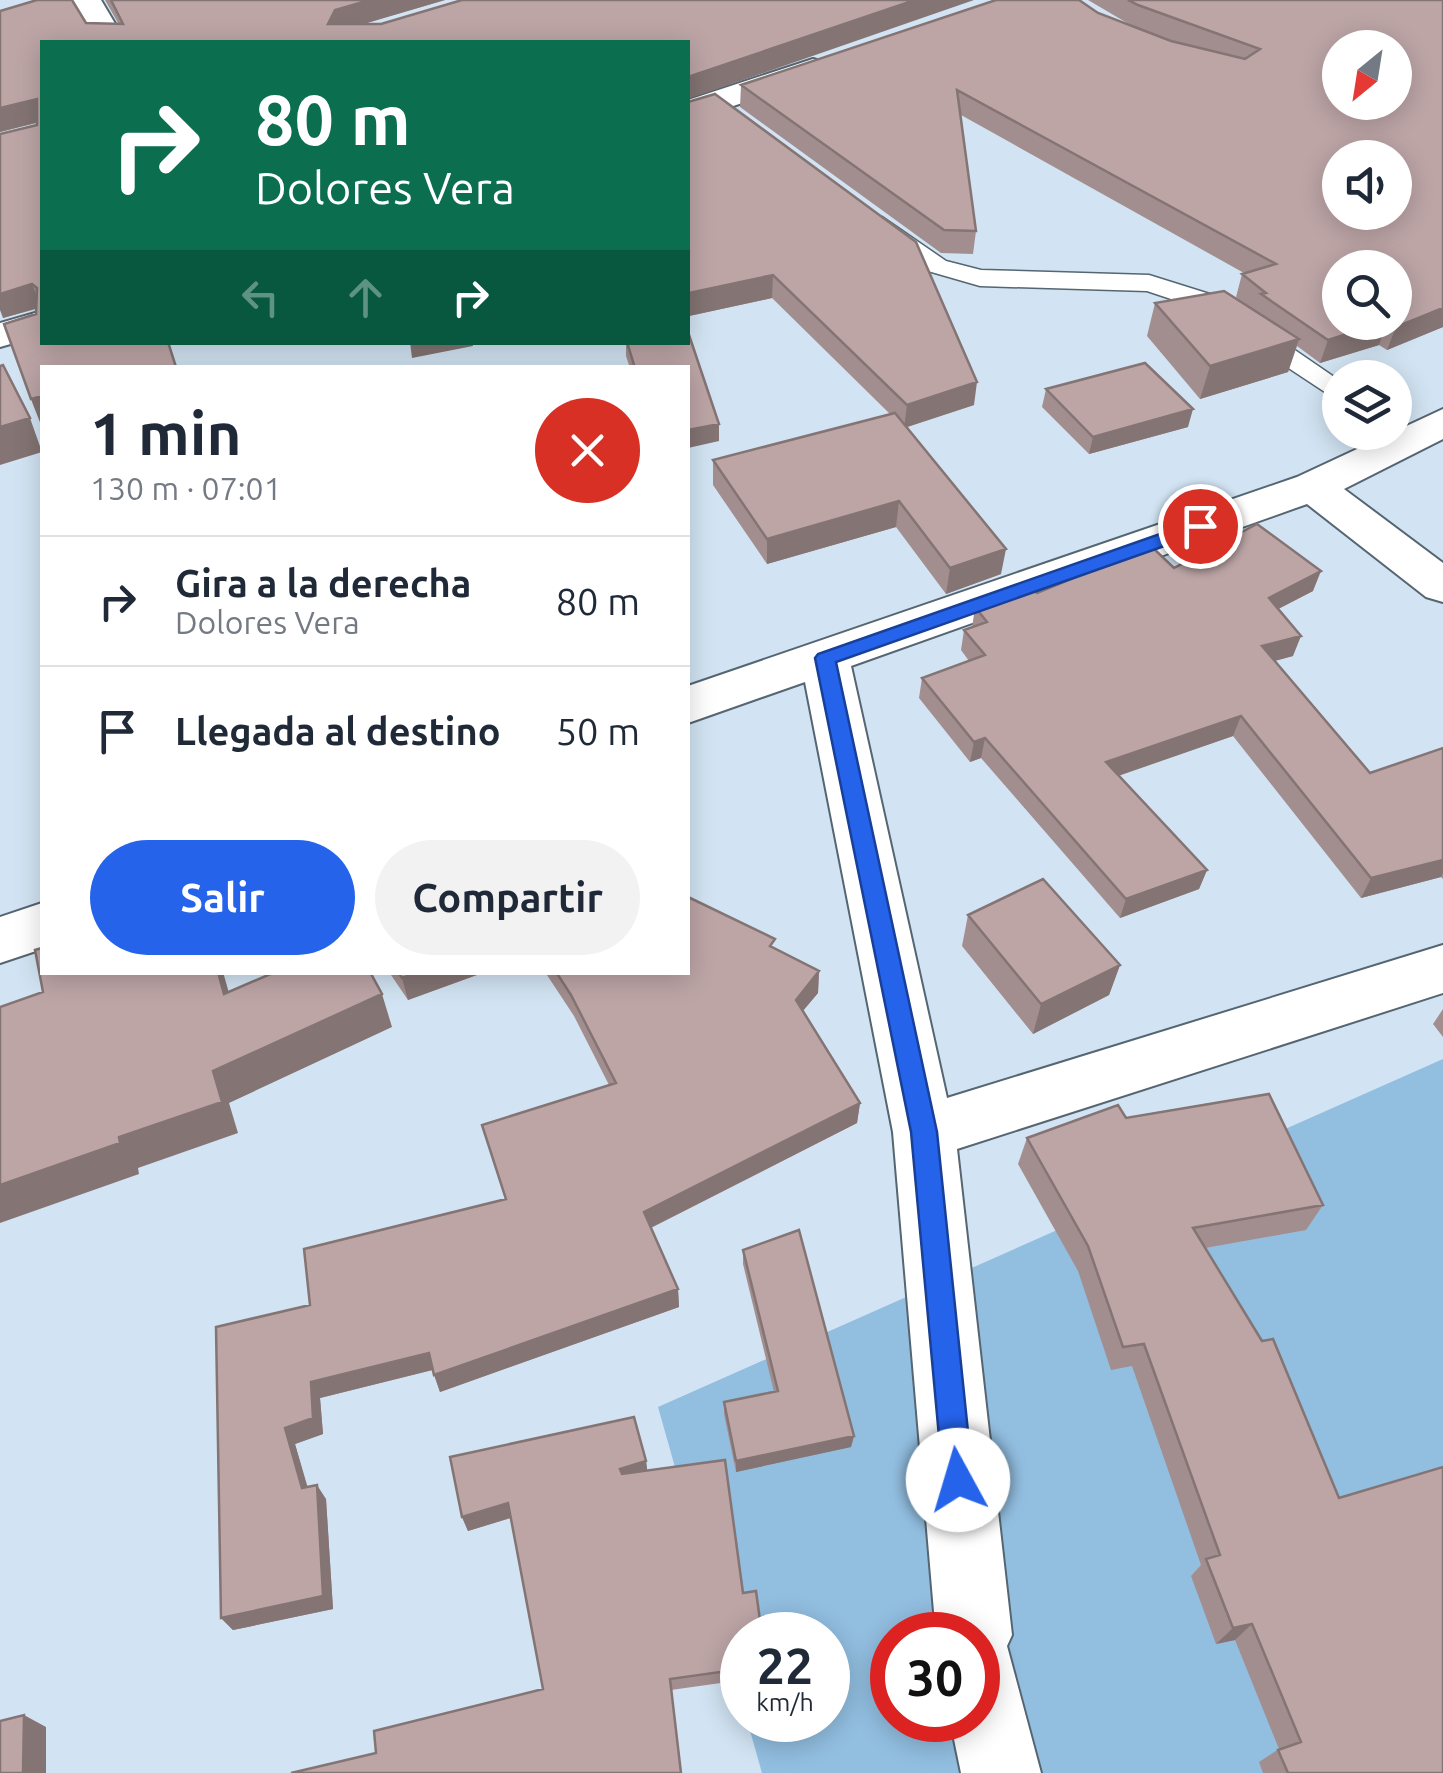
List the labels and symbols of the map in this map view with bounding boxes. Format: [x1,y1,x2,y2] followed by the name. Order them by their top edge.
[1322,30,1412,120] north arrow
[1158,484,1243,569] pin
[906,1428,1010,1532] position arrow
[870,1612,1000,1742] speed limit sign: 30

